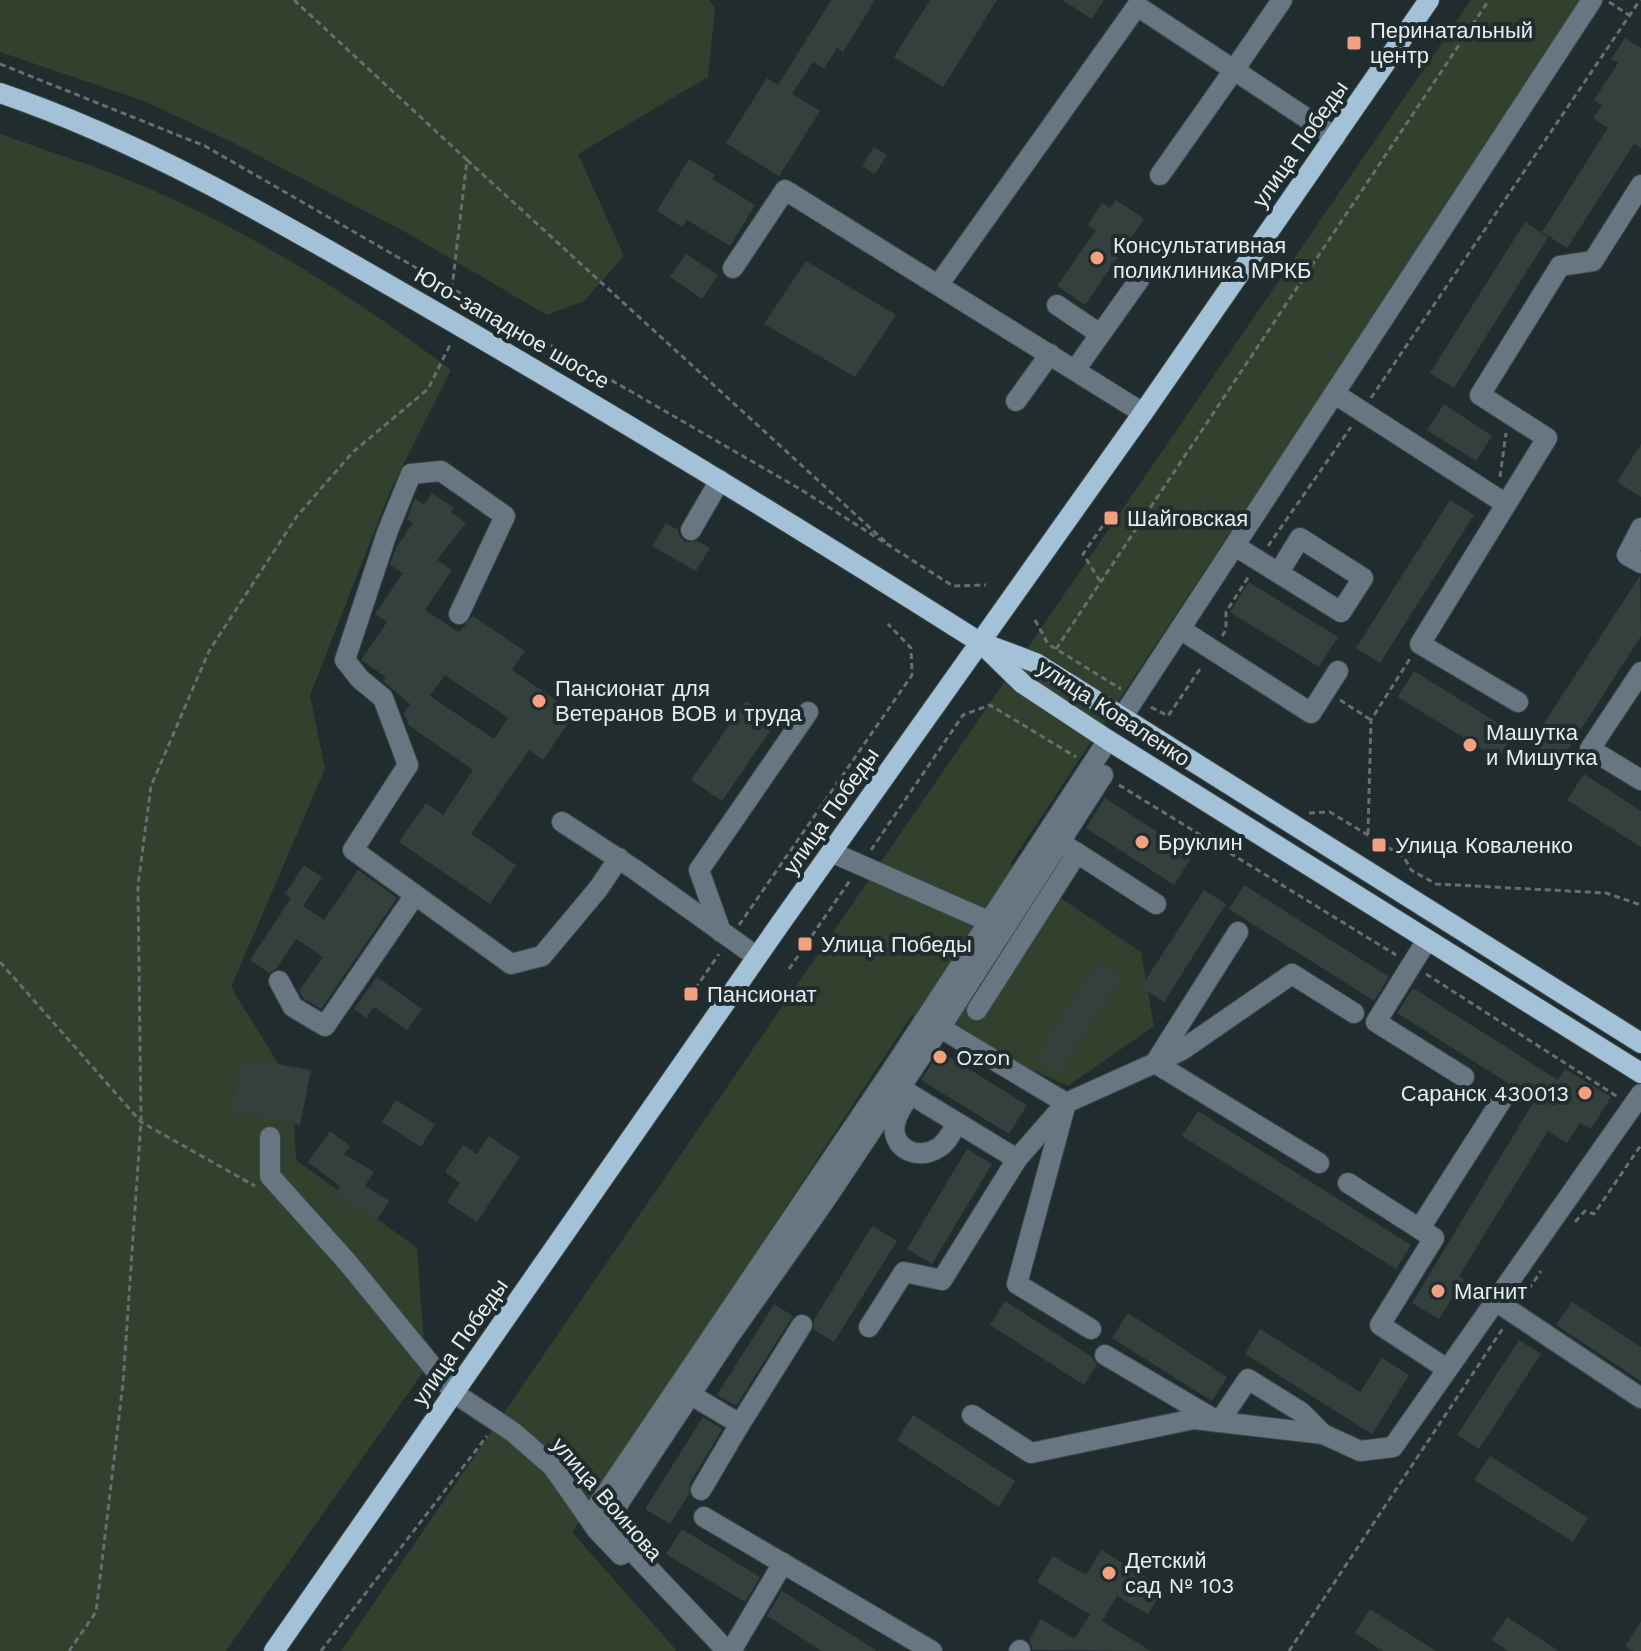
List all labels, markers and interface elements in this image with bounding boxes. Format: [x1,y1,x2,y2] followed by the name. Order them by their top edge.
[1370,18,1533,68] place label: Перинатальный центр
[1345,34,1363,52] marker: Перинатальный центр
[1247,76,1353,212] street label: улица Победы
[1113,233,1311,283] place label: Консультативная поликлиника МРКБ
[1088,249,1106,267] marker: Консультативная поликлиника МРКБ
[410,262,614,394] street label: Юго-западное шоссе
[1127,506,1248,531] place label: Шайговская
[1102,509,1120,527] marker: Шайговская
[1033,655,1195,771] street label: улица Коваленко
[555,676,802,726] place label: Пансионат для Ветеранов ВОВ и труда
[530,692,548,710] marker: Пансионат для Ветеранов ВОВ и труда
[1486,720,1598,770] place label: Машутка и Мишутка
[1461,736,1479,754] marker: Машутка и Мишутка
[778,743,884,879] street label: улица Победы
[1158,830,1243,855] place label: Бруклин
[1133,833,1151,851] marker: Бруклин
[1395,833,1573,858] place label: Улица Коваленко
[1370,836,1388,854] marker: Улица Коваленко
[821,932,972,957] place label: Улица Победы
[796,935,814,953] marker: Улица Победы
[707,982,817,1007] place label: Пансионат
[682,985,700,1003] marker: Пансионат
[956,1045,1011,1070] place label: Ozon
[931,1048,949,1066] marker: Ozon
[1401,1081,1569,1106] place label: Саранск 430013
[1576,1084,1594,1102] marker: Саранск 430013
[407,1274,513,1410] street label: улица Победы
[1454,1279,1527,1304] place label: Магнит
[1429,1282,1447,1300] marker: Магнит
[547,1432,668,1566] street label: улица Воинова
[1125,1548,1234,1598] place label: Детский сад № 103
[1100,1564,1118,1582] marker: Детский сад № 103

